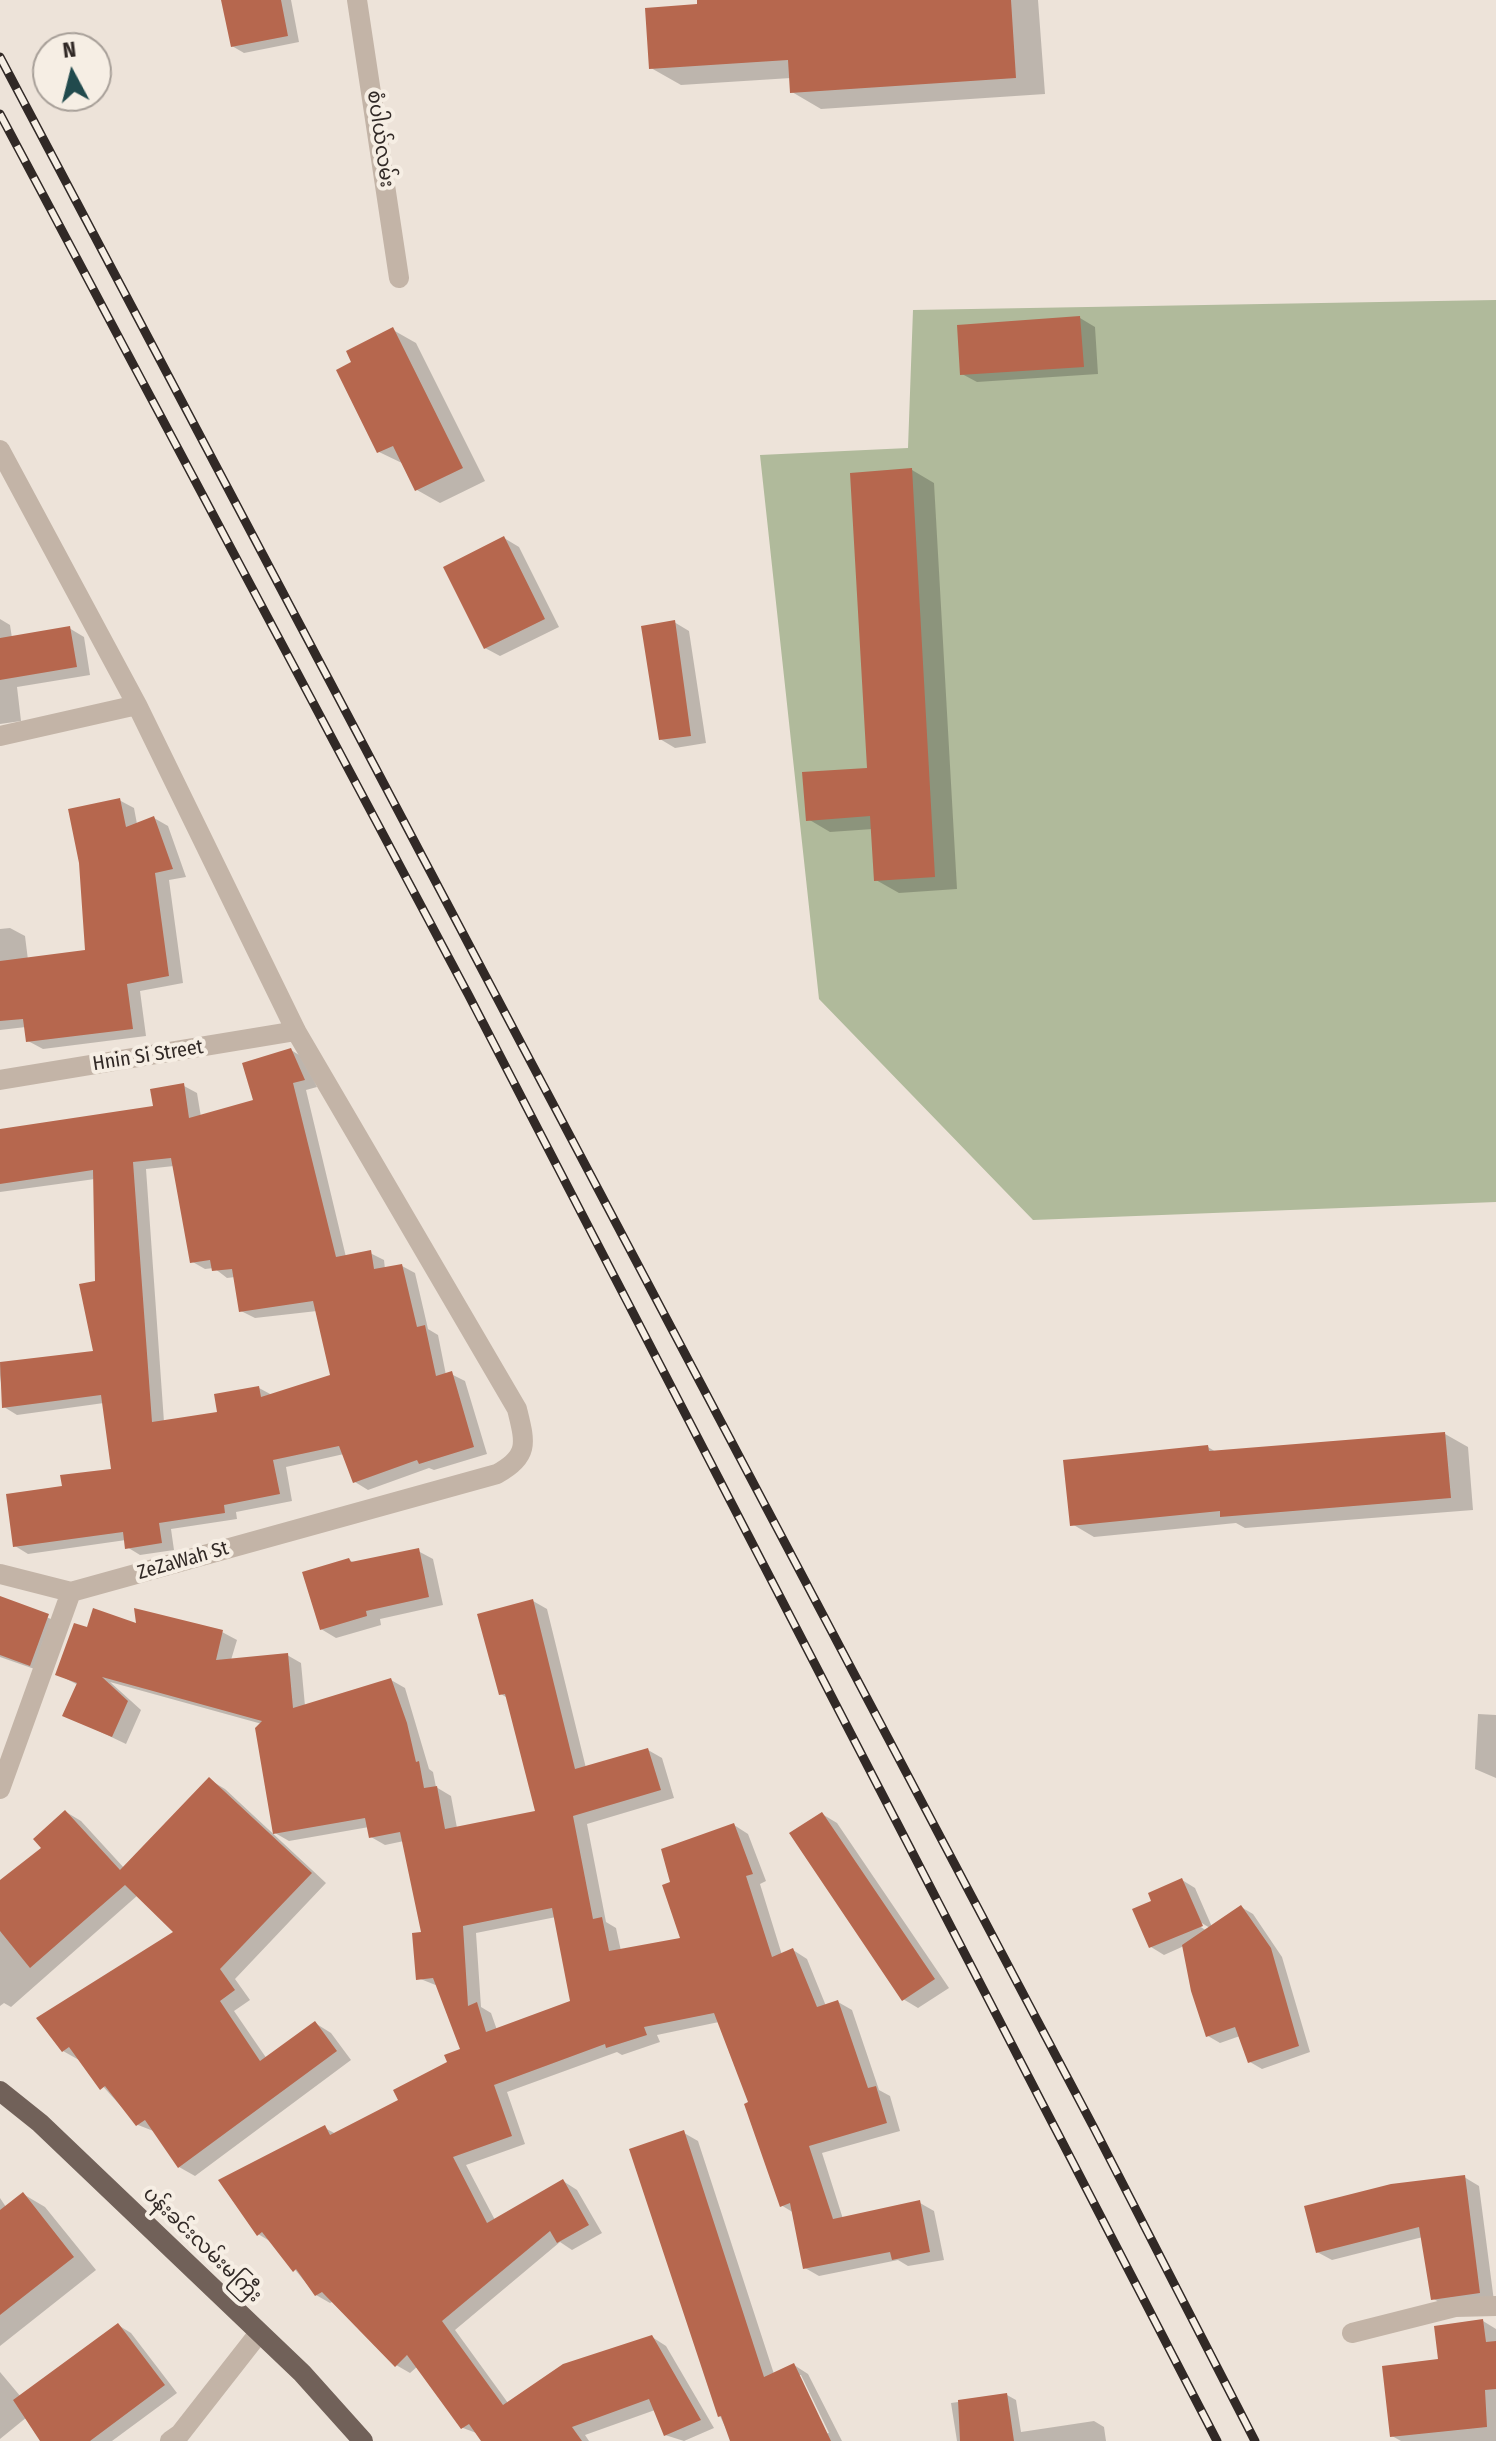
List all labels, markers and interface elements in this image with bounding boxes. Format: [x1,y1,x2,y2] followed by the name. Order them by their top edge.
[32,32,112,112] north arrow
[61,35,77,64] text: N
[361,89,399,189] street label: စံပါယ်လမ်း
[91,1035,205,1077] street label: Hnin Si Street
[135,1537,231,1585] street label: ZeZaWah St
[138,2182,266,2308] street label: ပန်းခင်းလမ်းမကြီး

